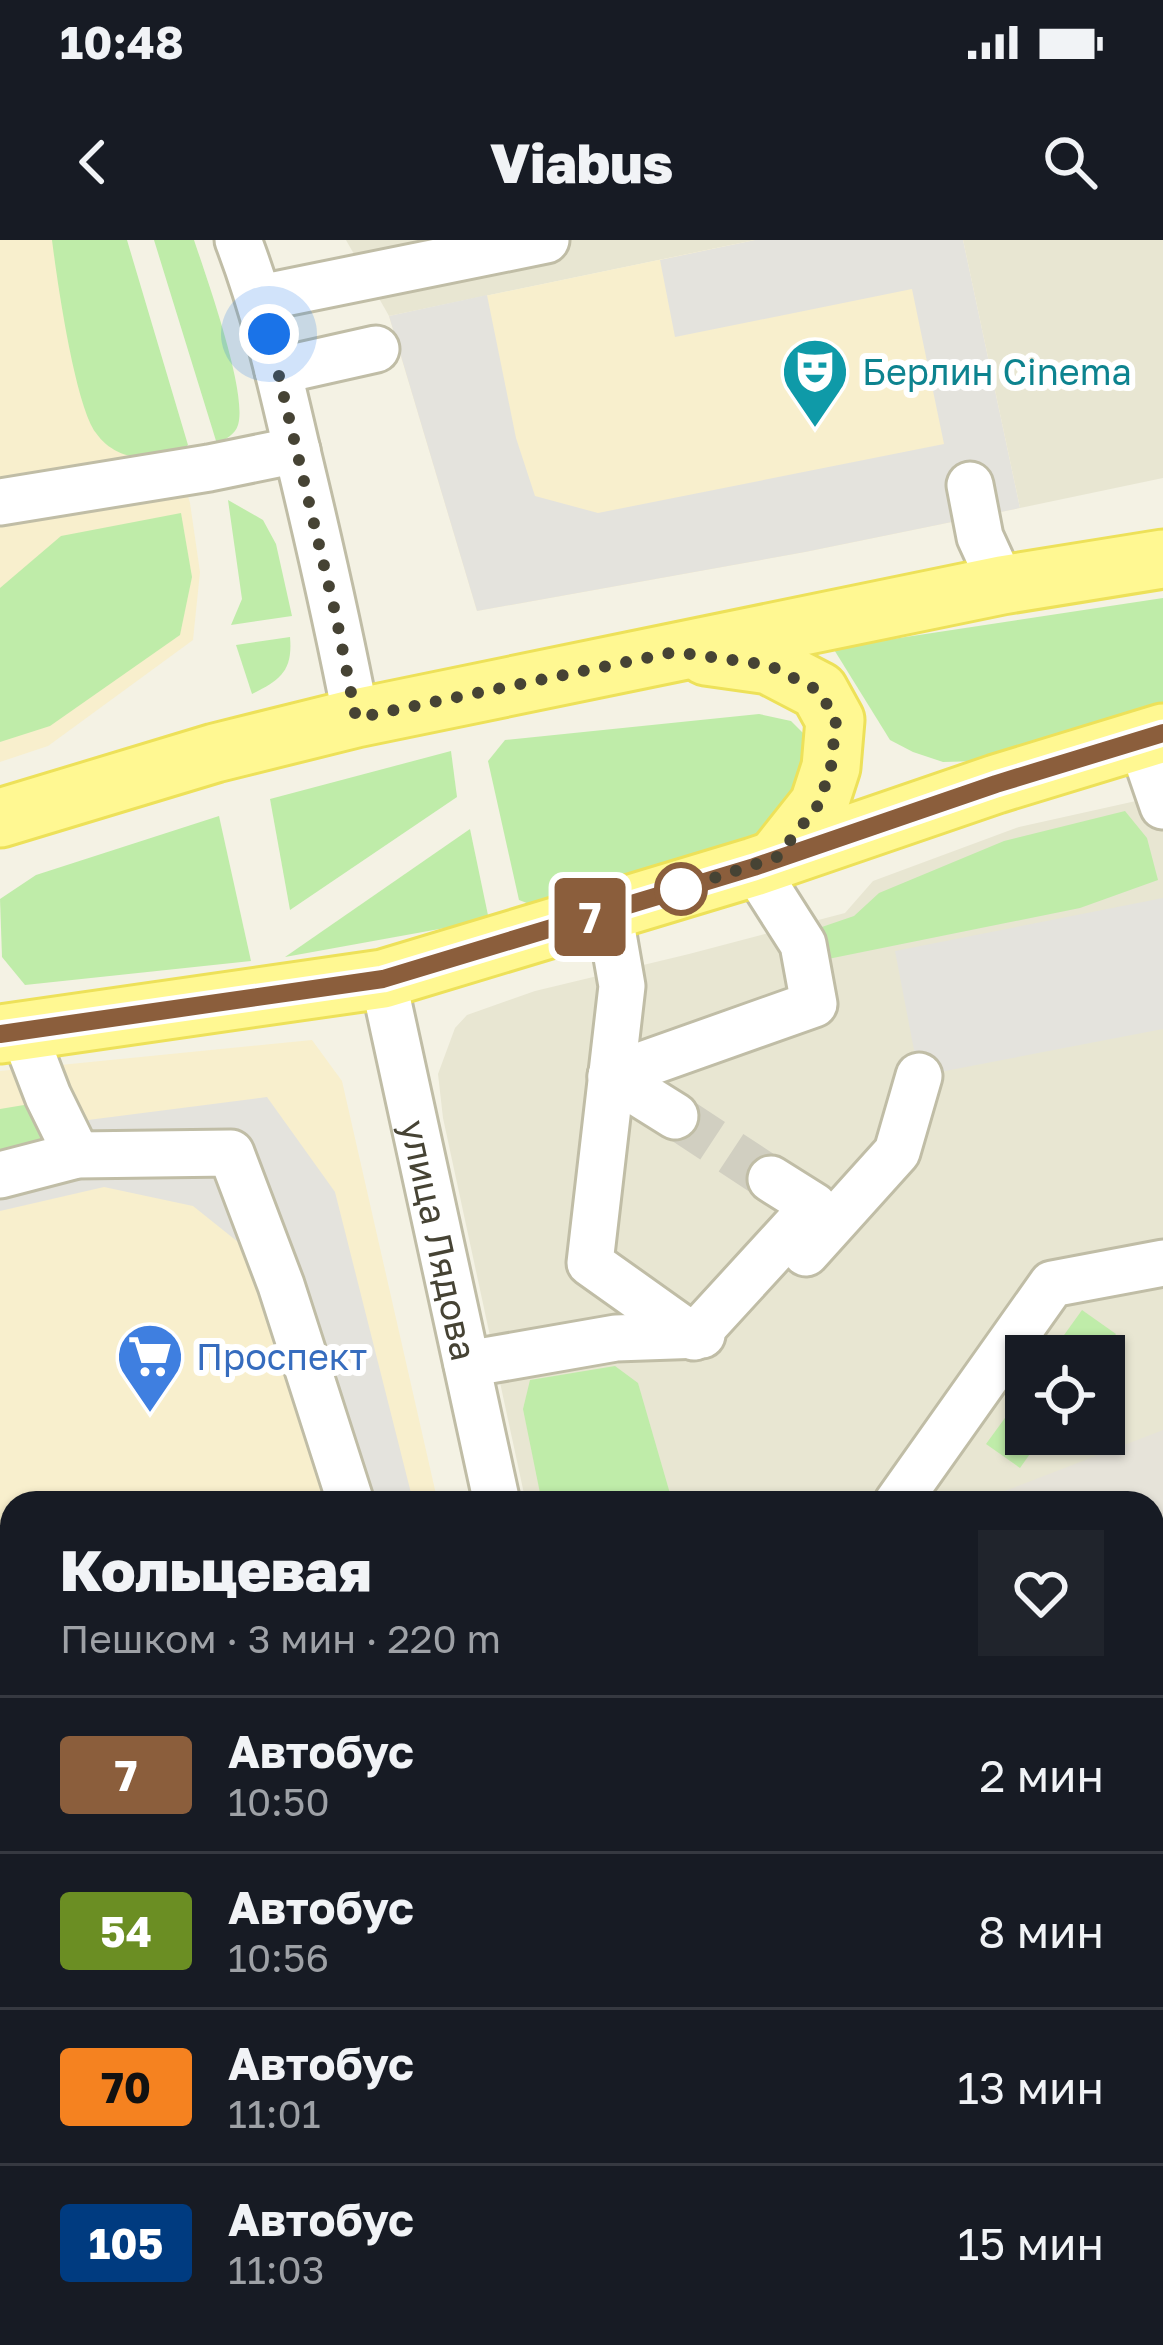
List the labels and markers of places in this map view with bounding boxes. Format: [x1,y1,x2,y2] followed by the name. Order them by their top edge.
[780,336,850,430] theatre icon: Берлин Cinema
[862,350,1132,393] place label: Берлин Cinema
[656,864,706,914] unlabelled marker
[115,1321,185,1415] supermarket icon: Проспект
[196,1335,367,1378] place label: Проспект

